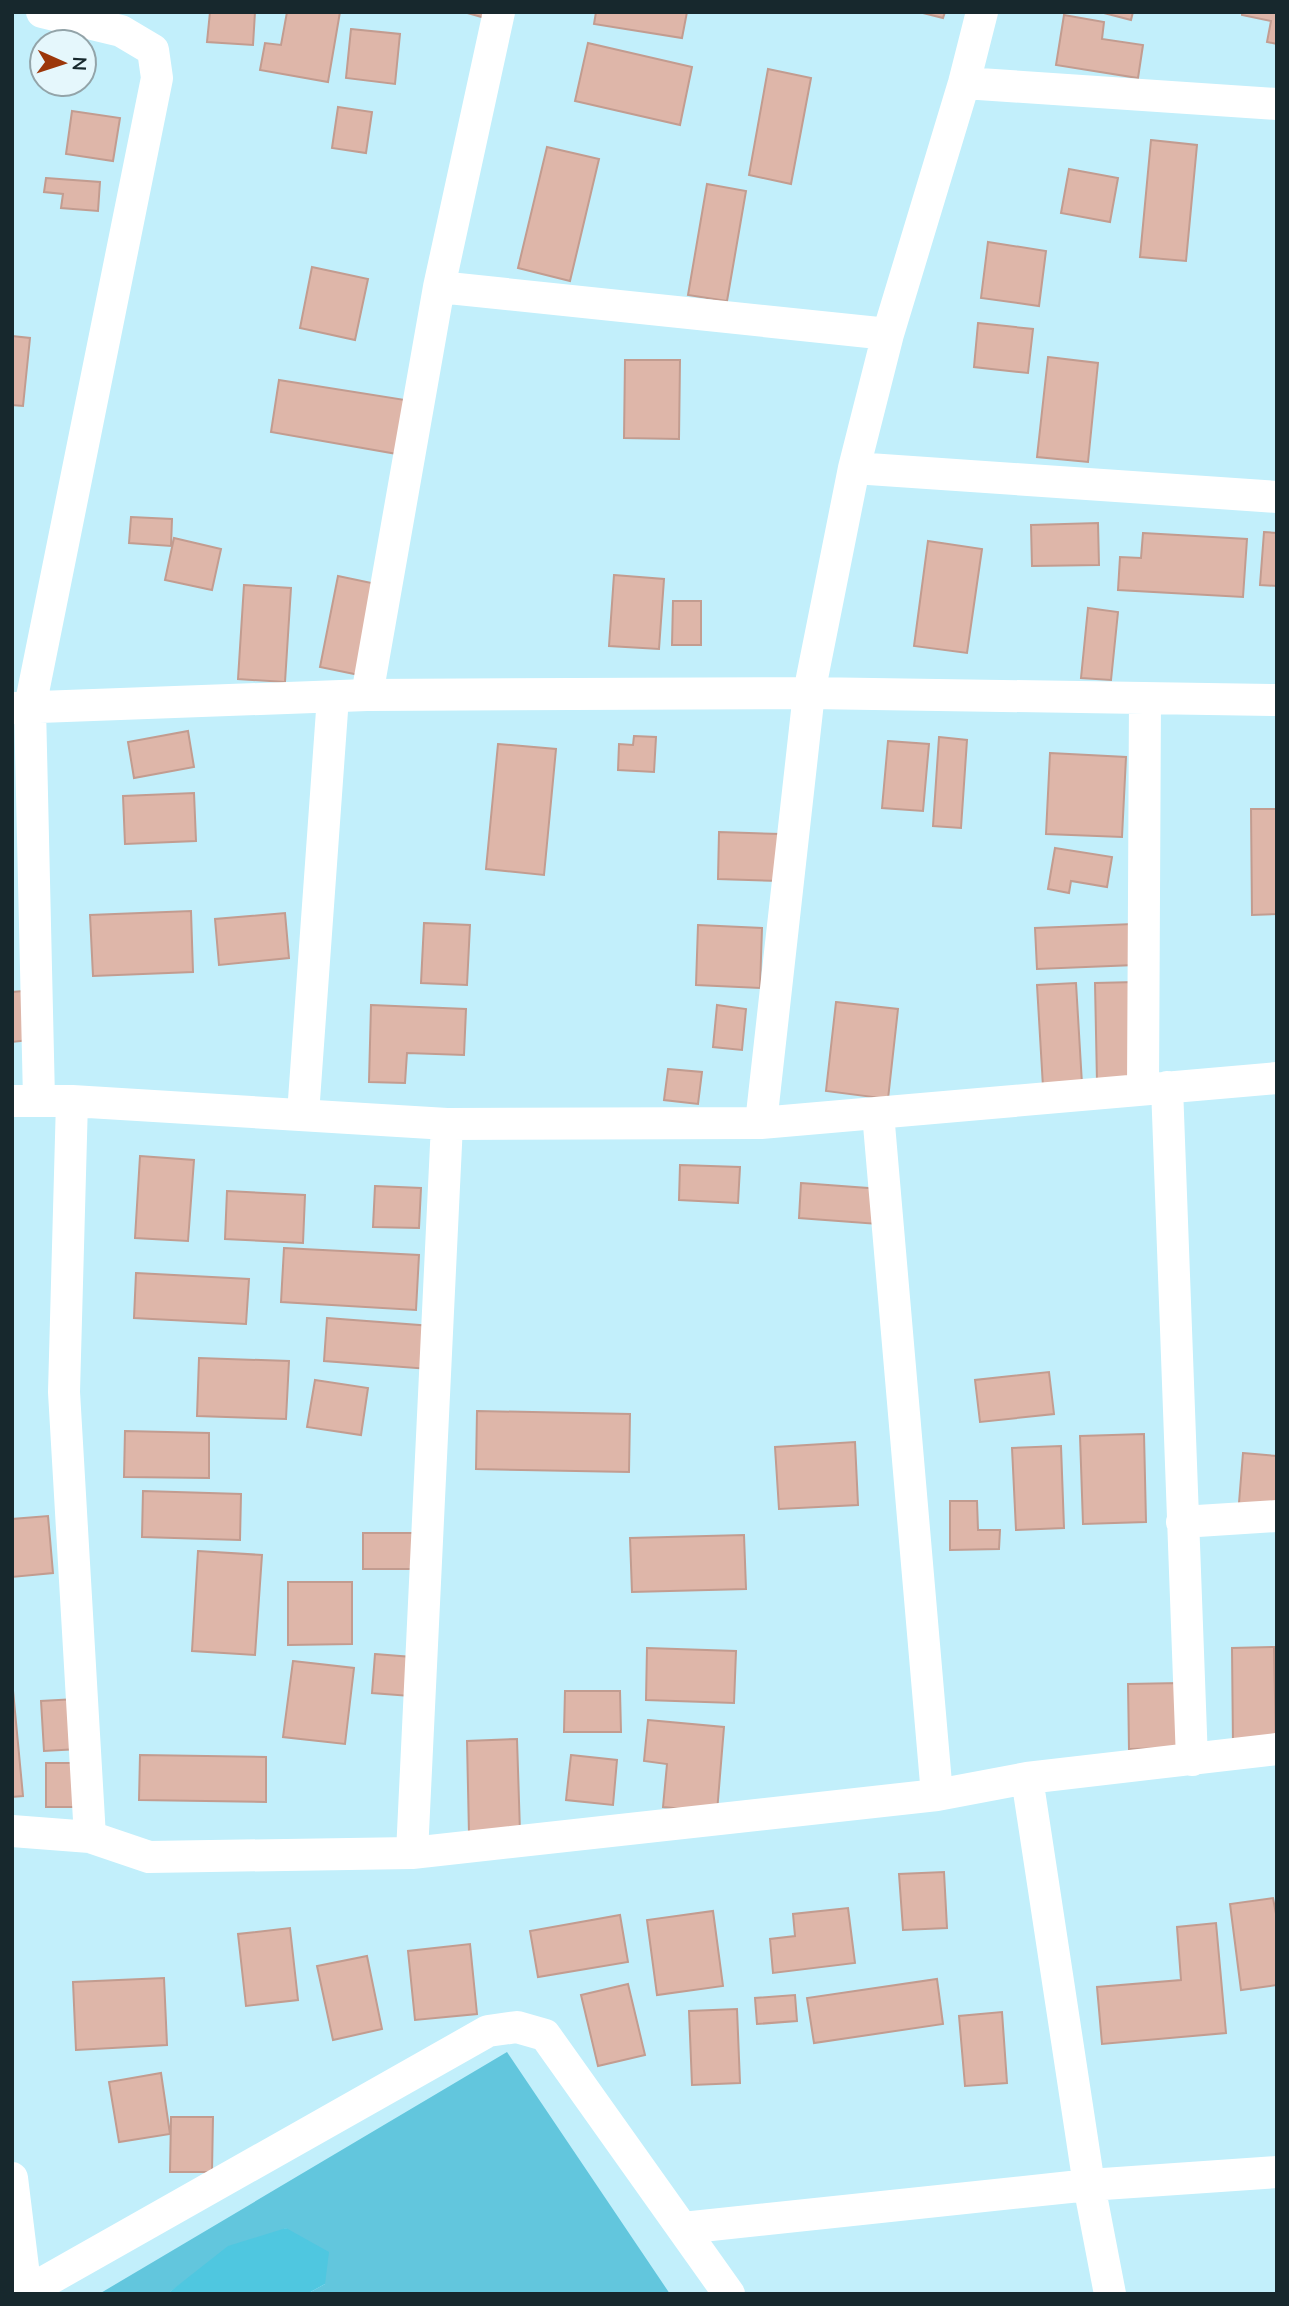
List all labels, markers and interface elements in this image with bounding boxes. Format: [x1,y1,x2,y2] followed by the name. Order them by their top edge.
[28,28,98,98] north arrow
[68,56,92,72] text: N

